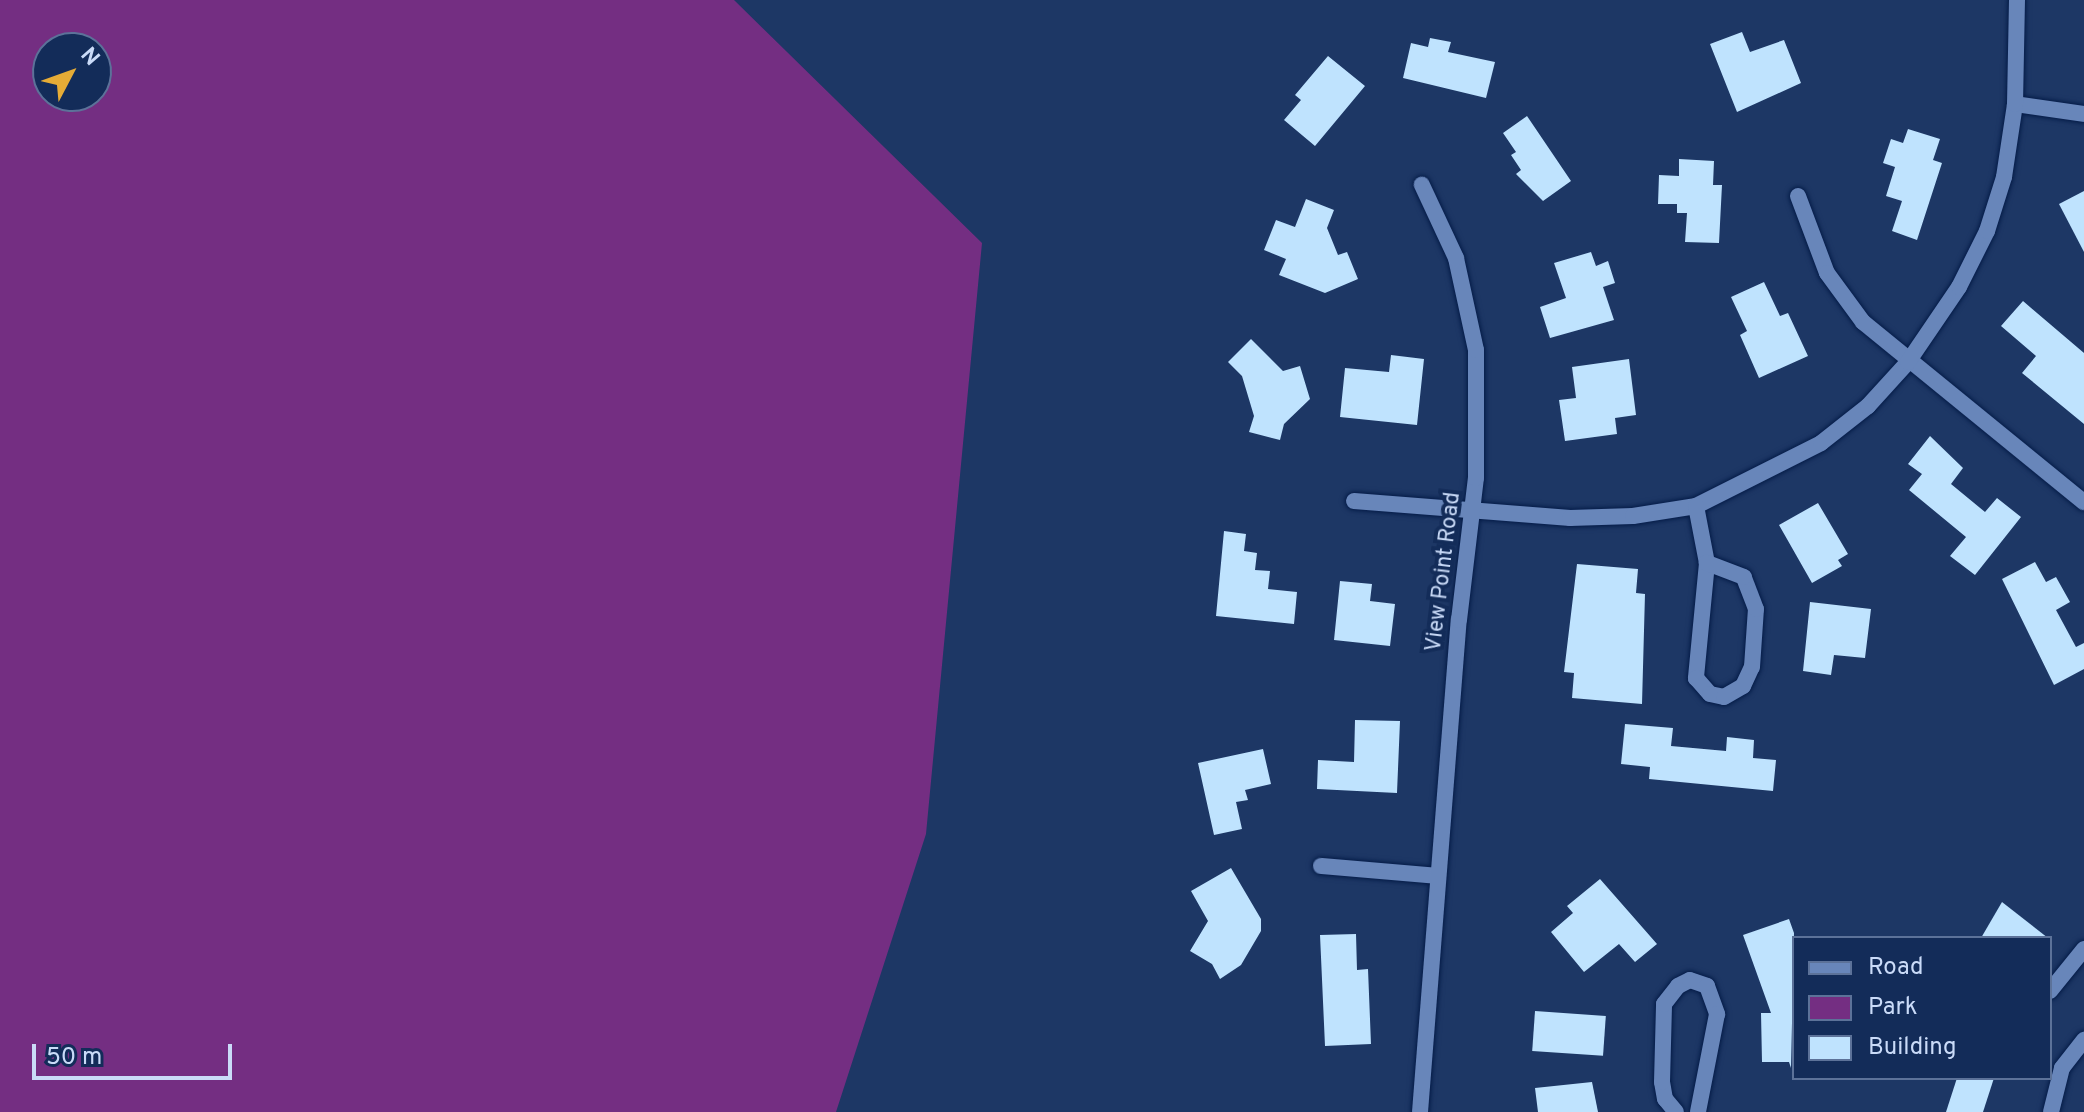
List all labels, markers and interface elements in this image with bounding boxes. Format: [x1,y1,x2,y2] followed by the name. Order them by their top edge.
[32,32,112,112] north arrow
[74,42,104,72] text: N
[1421,491,1467,653] street label: View Point Road
[1792,936,2052,1080] legend
[1868,953,1924,983] text: Road
[1868,993,1918,1023] text: Park
[36,1028,236,1078] scale bar
[1868,1033,1957,1063] text: Building
[46,1043,102,1073] text: 50 m

